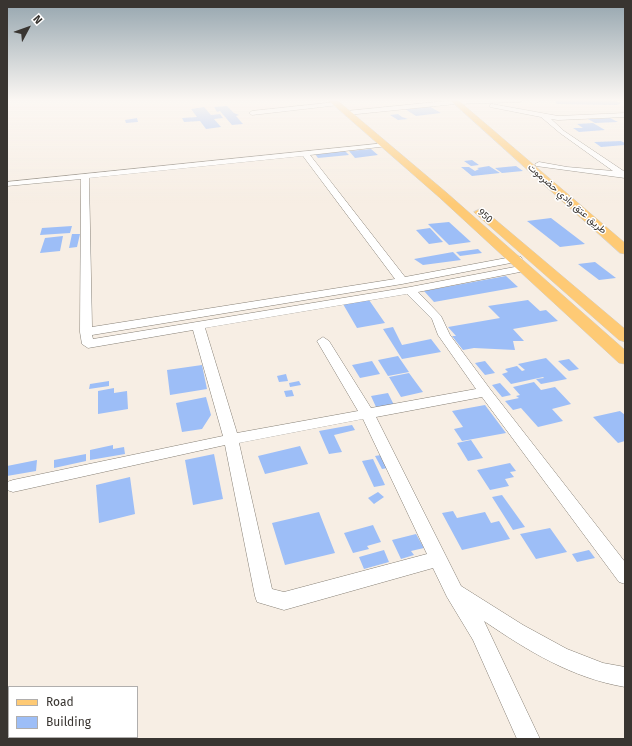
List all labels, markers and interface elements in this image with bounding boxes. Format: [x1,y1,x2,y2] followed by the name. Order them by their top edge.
[8,8,48,48] north arrow
[30,13,45,27] text: N
[525,161,609,237] street label: طريق عتق وادي حضرموت
[475,206,495,226] street label: 950
[8,686,138,738] legend
[46,695,74,709] text: Road
[46,715,91,729] text: Building

